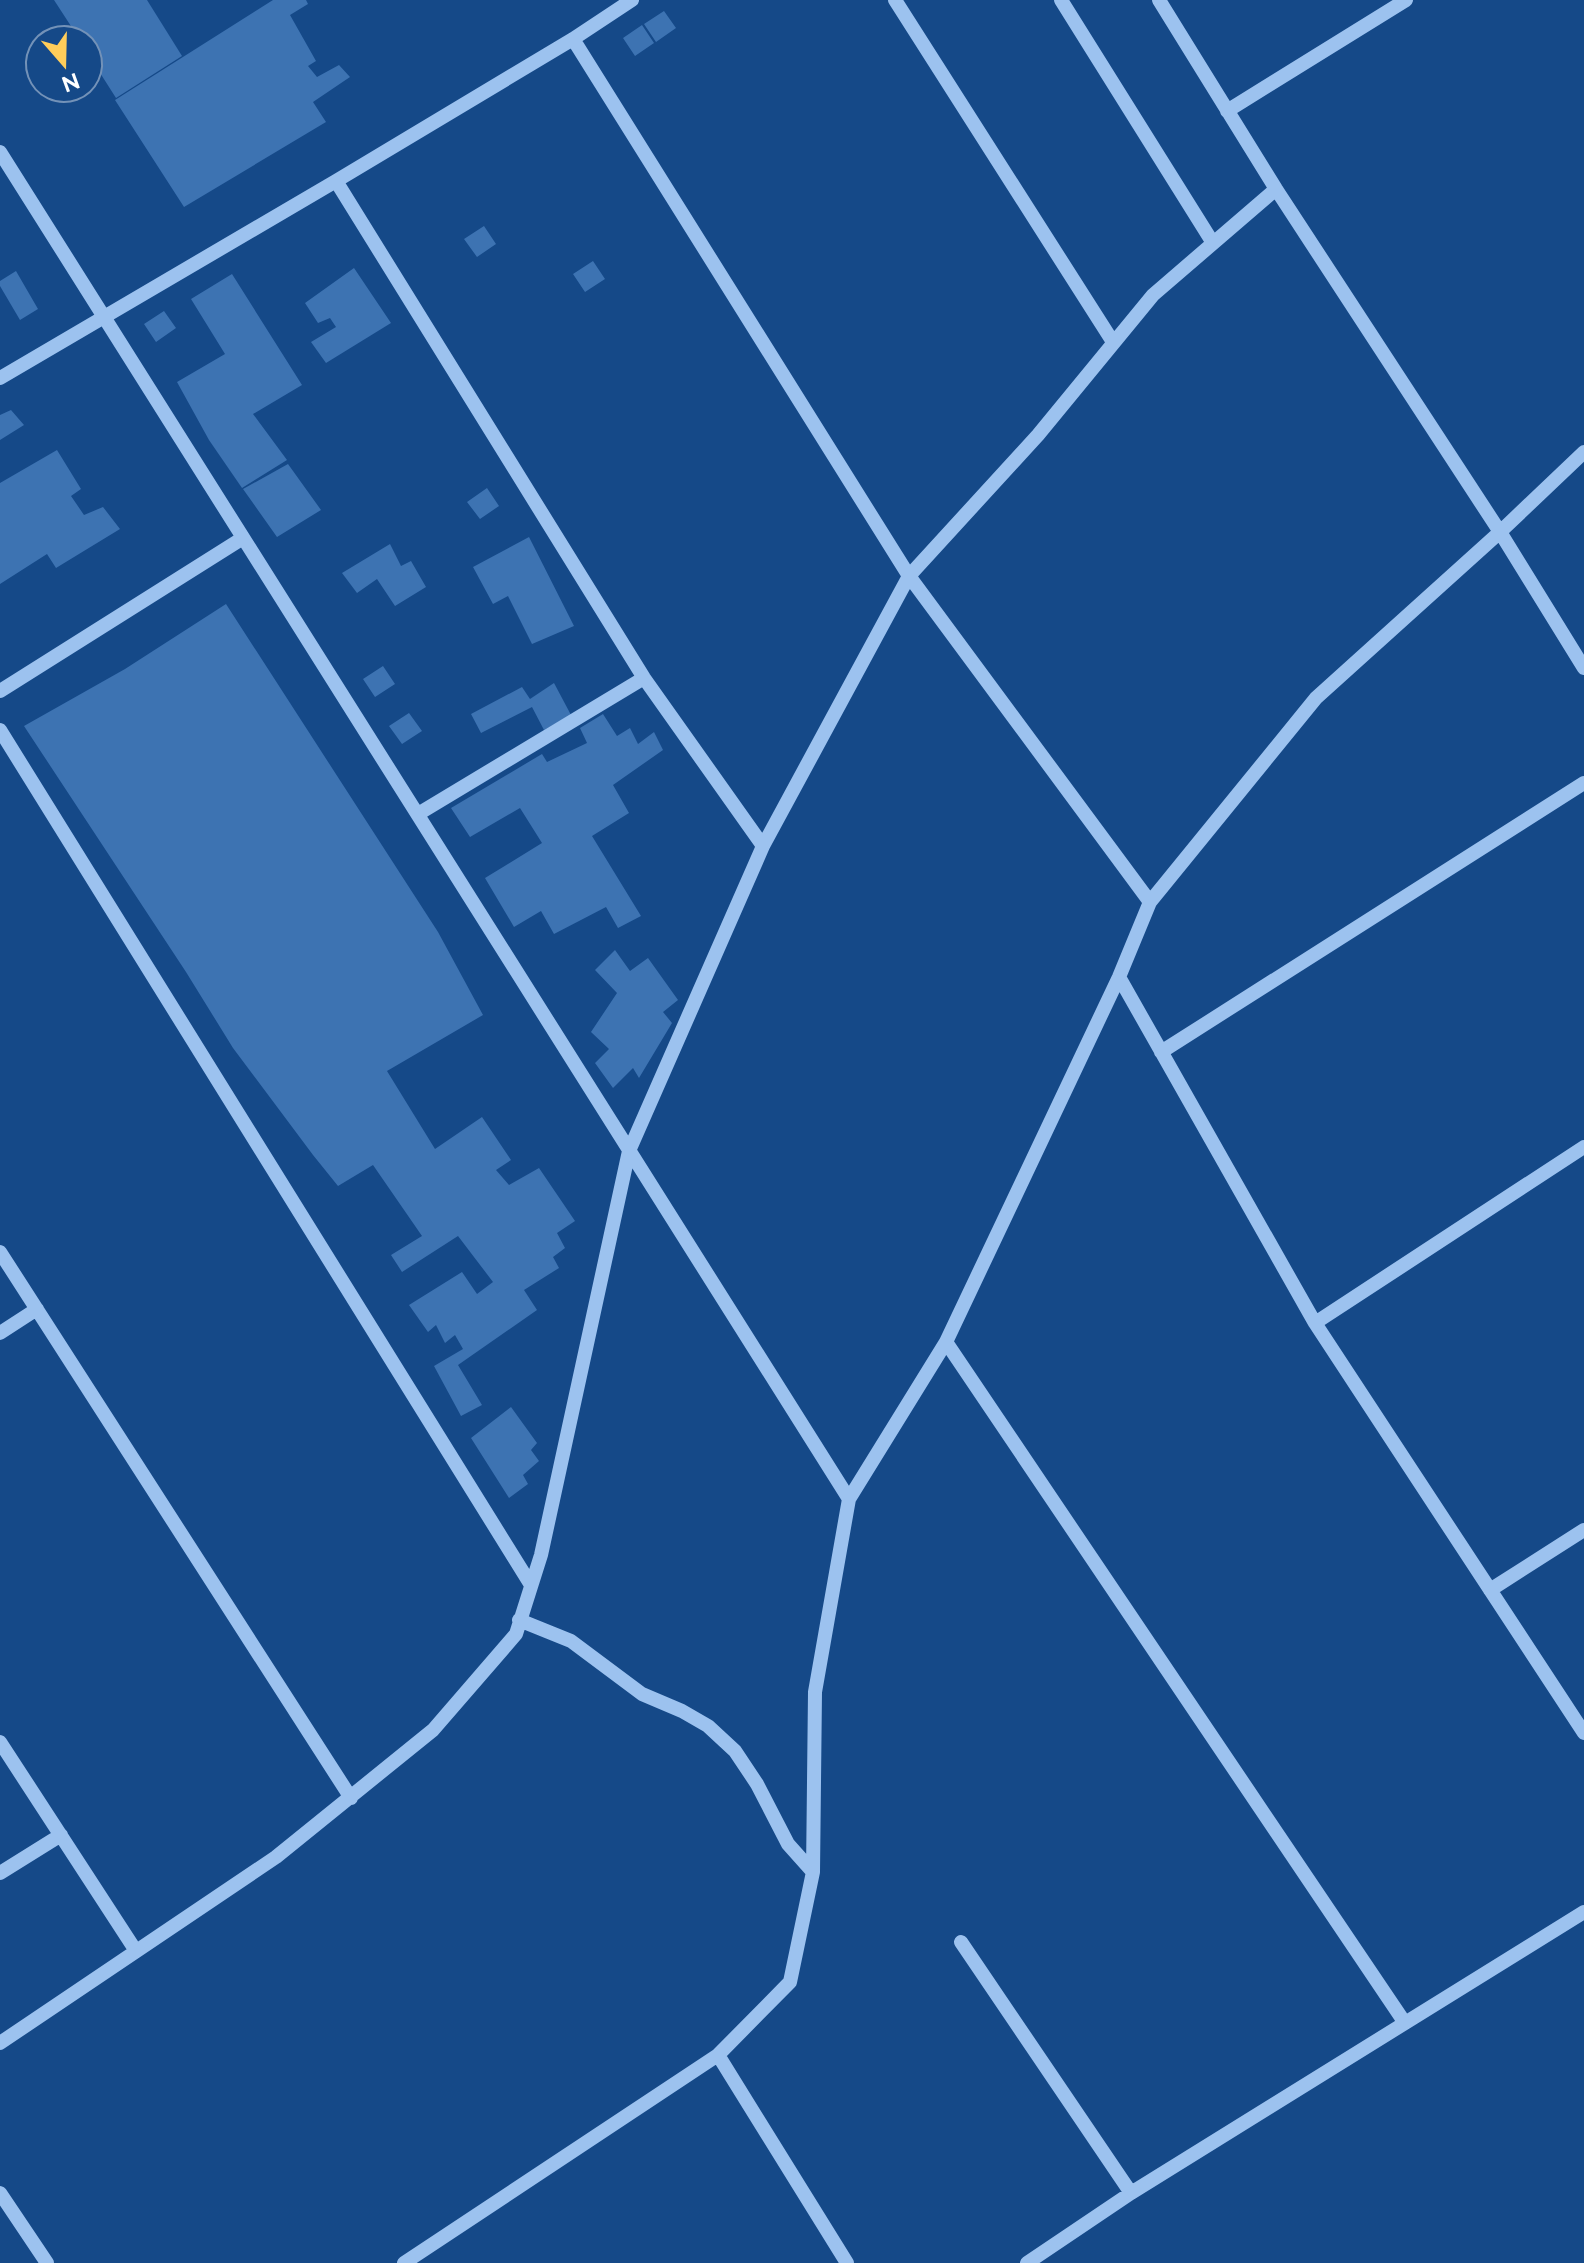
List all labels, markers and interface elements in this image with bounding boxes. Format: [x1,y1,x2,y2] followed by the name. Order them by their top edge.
[24,24,104,104] north arrow
[59,68,83,98] text: N

